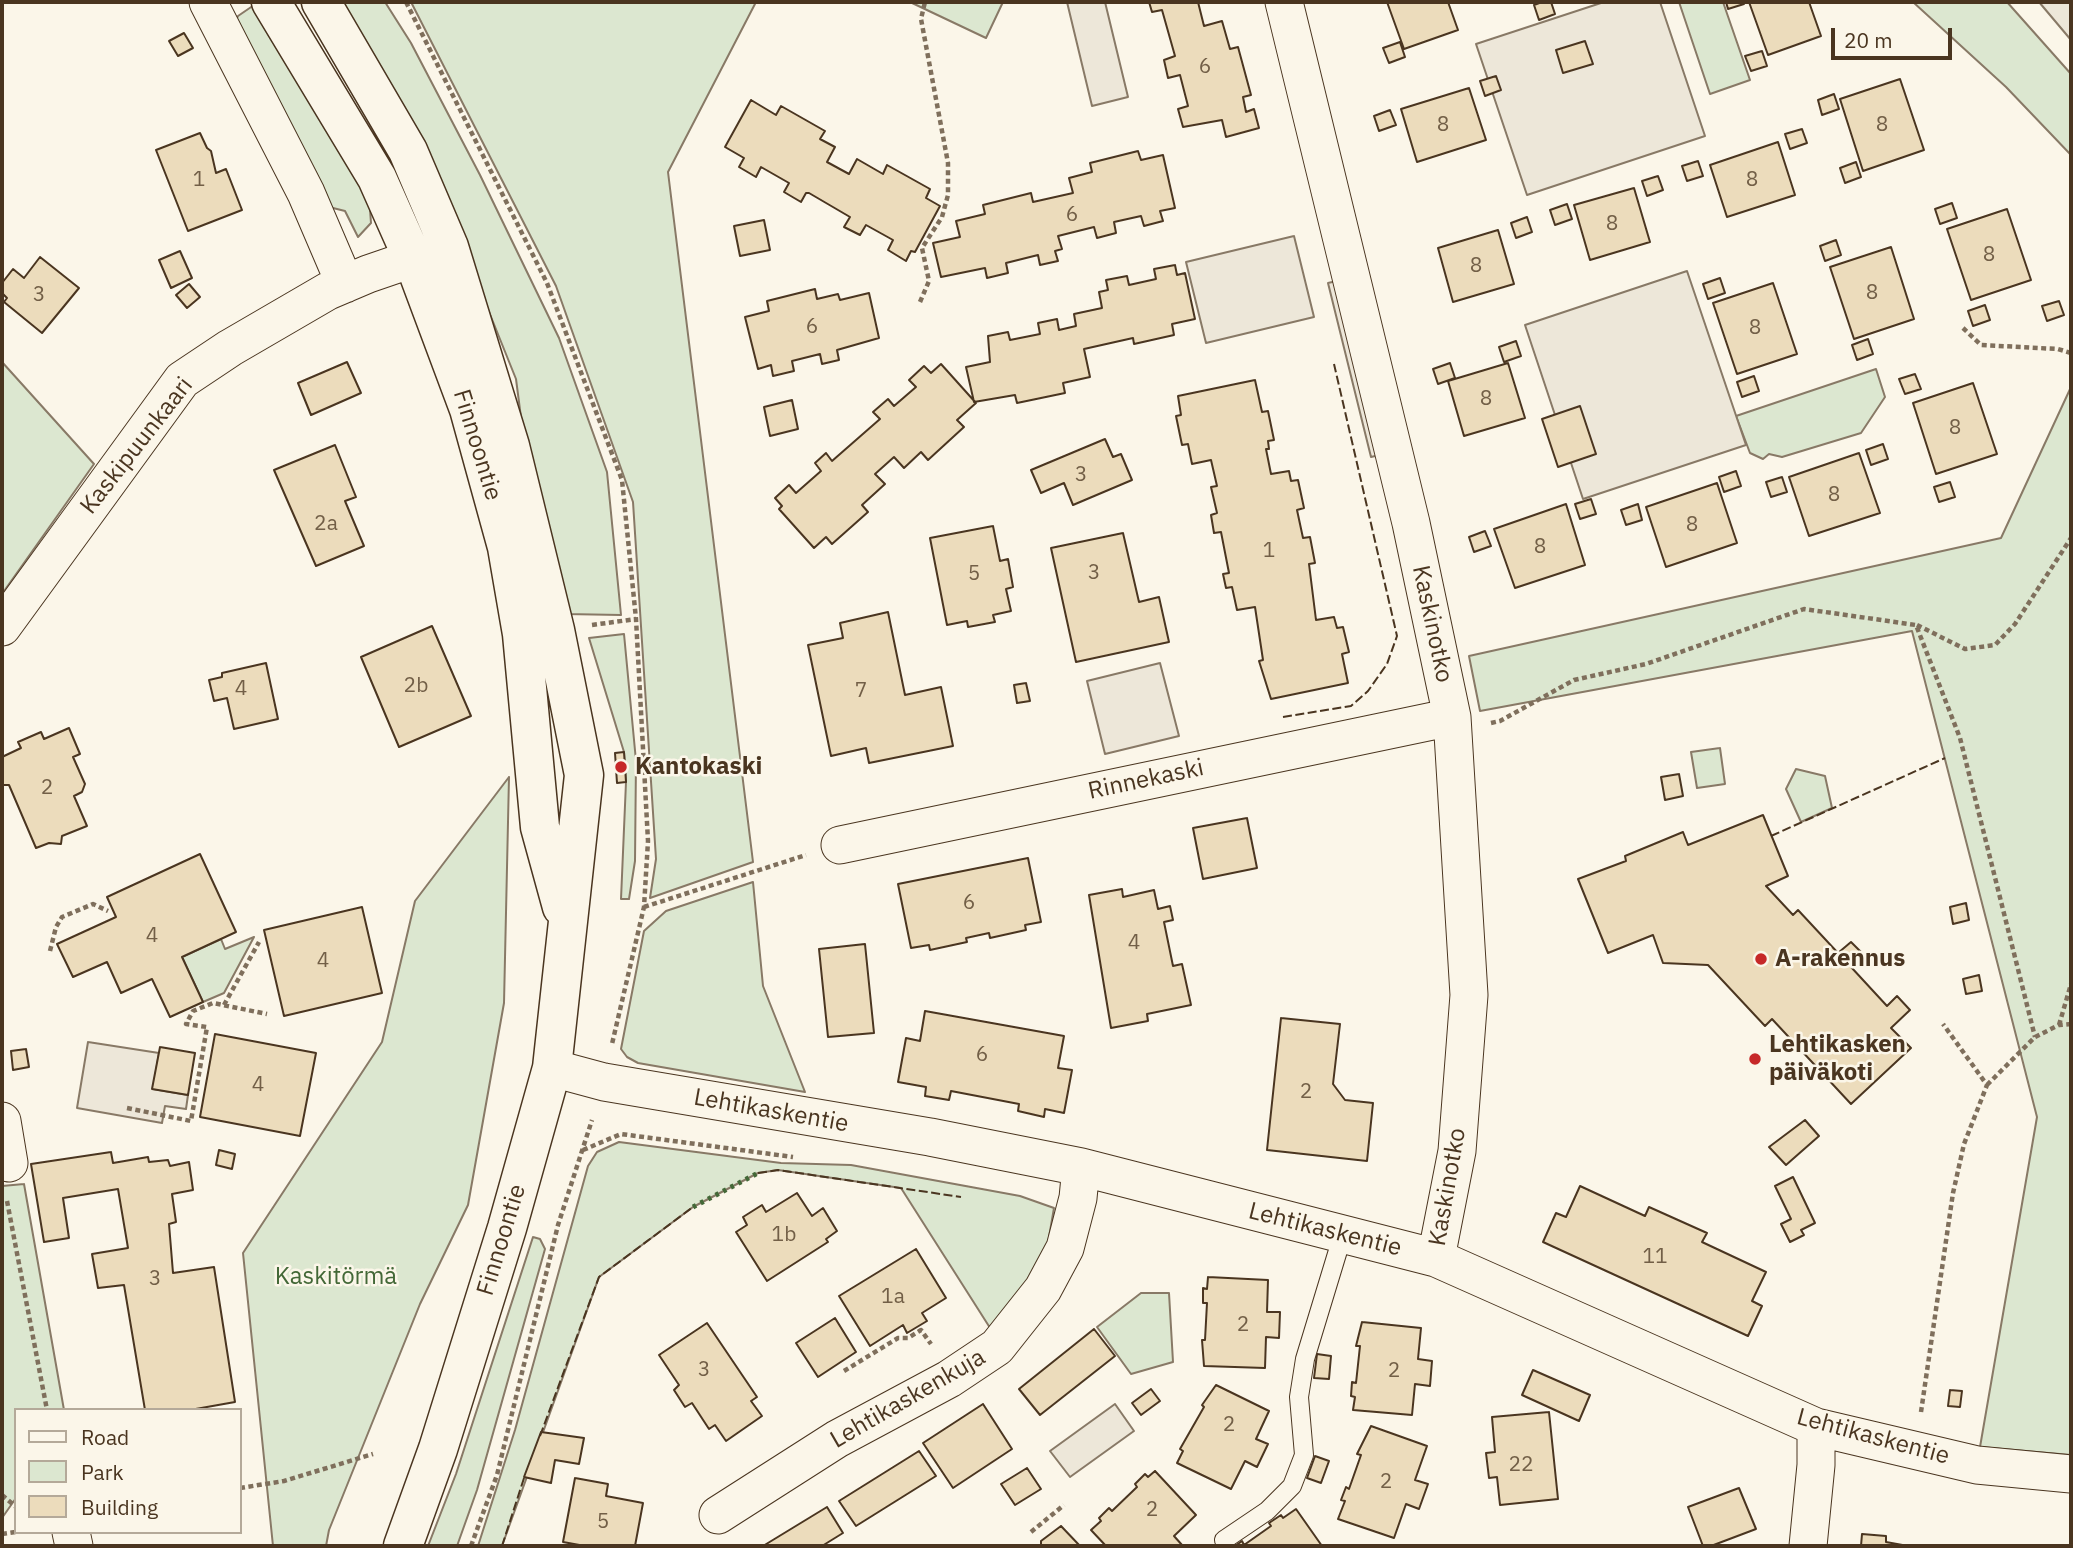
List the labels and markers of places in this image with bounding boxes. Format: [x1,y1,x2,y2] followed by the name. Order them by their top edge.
[635,753,762,781] place label: Kantokaski
[613,759,629,775] marker: Kantokaski
[1775,945,1905,973] place label: A-rakennus
[1753,951,1769,967] marker: A-rakennus
[1769,1031,1906,1087] place label: Lehtikasken päiväkoti
[1747,1051,1763,1067] marker: Lehtikasken päiväkoti

